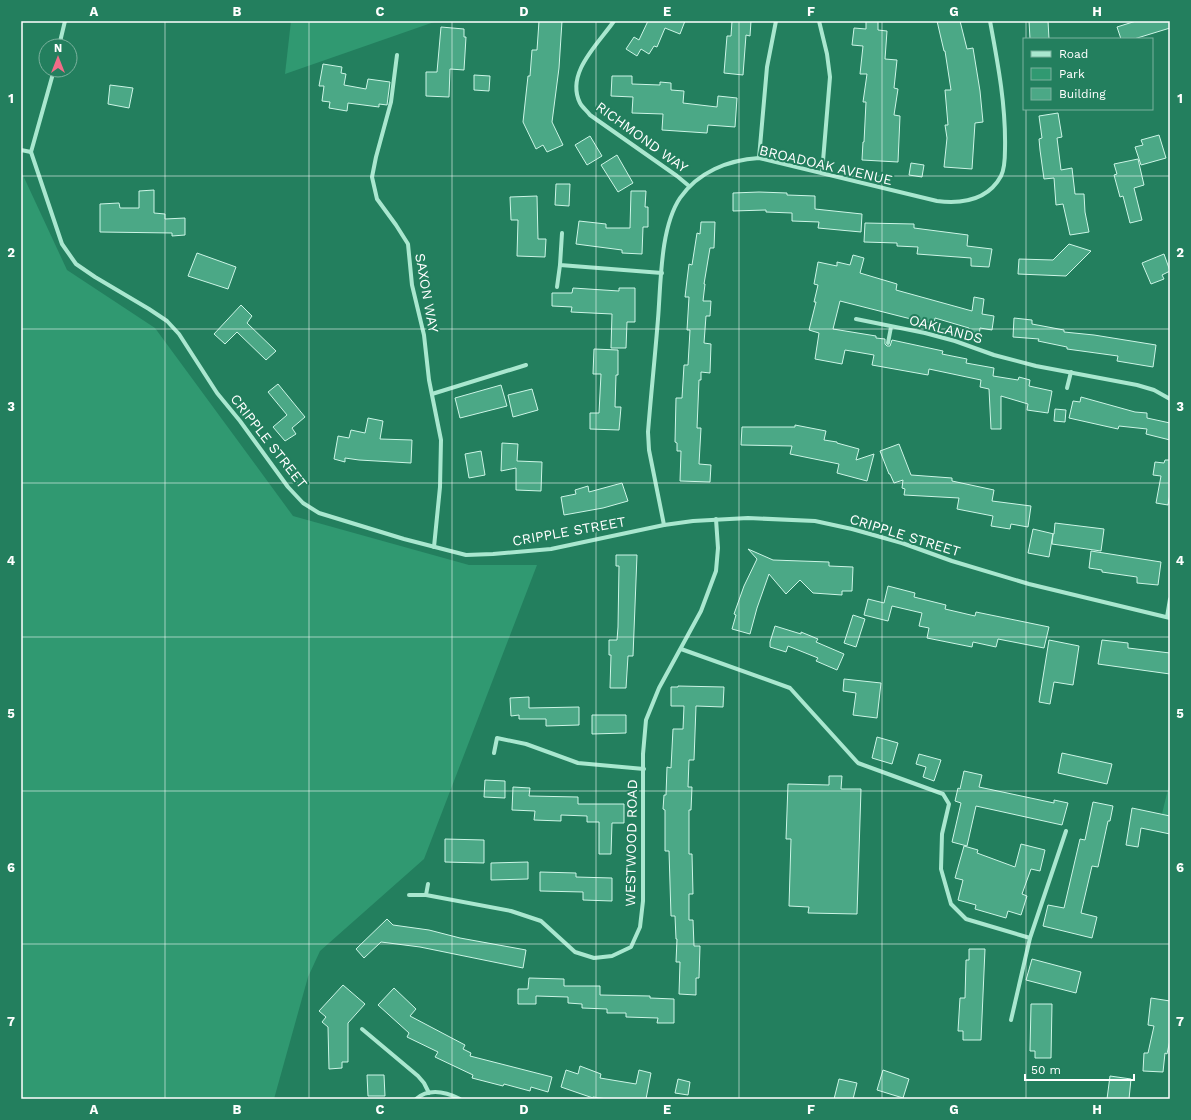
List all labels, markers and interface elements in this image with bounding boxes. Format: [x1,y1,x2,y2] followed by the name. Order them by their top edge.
[90,4,99,19] text: A
[233,4,242,19] text: B
[376,4,385,19] text: C
[519,4,529,19] text: D
[663,4,671,19] text: E
[807,4,815,19] text: F
[949,4,959,19] text: G
[1092,4,1102,19] text: H
[38,38,78,78] north arrow
[1023,38,1153,110] legend
[54,42,62,55] text: N
[1059,47,1088,61] text: Road
[1059,67,1085,81] text: Park
[1059,87,1106,101] text: Building
[8,91,14,106] text: 1
[1177,91,1183,106] text: 1
[593,98,691,176] street label: RICHMOND WAY
[758,142,894,188] street label: BROADOAK AVENUE
[7,245,15,260] text: 2
[1176,245,1184,260] text: 2
[412,252,442,334] street label: SAXON WAY
[907,311,985,347] street label: OAKLANDS
[227,391,311,492] street label: CRIPPLE STREET
[7,399,15,414] text: 3
[1176,399,1184,414] text: 3
[848,511,963,560] street label: CRIPPLE STREET
[511,513,627,549] street label: CRIPPLE STREET
[7,553,16,568] text: 4
[1176,553,1185,568] text: 4
[7,706,15,721] text: 5
[1176,706,1184,721] text: 5
[622,779,640,907] street label: WESTWOOD ROAD
[7,860,15,875] text: 6
[1176,860,1184,875] text: 6
[7,1014,15,1029] text: 7
[1176,1014,1184,1029] text: 7
[1025,1056,1134,1082] scale bar
[1031,1063,1061,1077] text: 50 m
[90,1102,99,1117] text: A
[233,1102,242,1117] text: B
[376,1102,385,1117] text: C
[519,1102,529,1117] text: D
[663,1102,671,1117] text: E
[807,1102,815,1117] text: F
[949,1102,959,1117] text: G
[1092,1102,1102,1117] text: H

